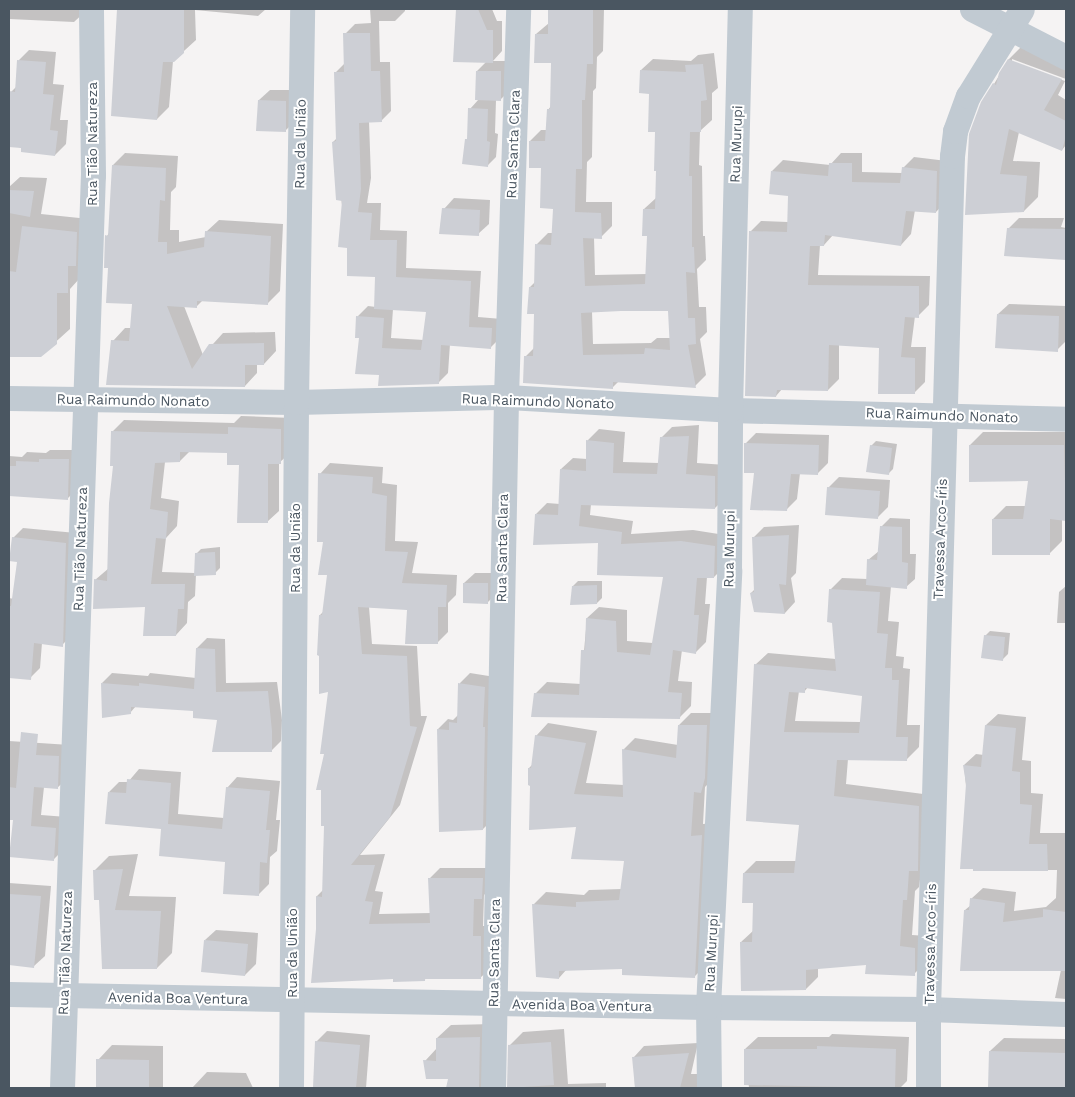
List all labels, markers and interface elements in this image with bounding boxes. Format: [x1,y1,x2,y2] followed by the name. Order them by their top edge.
[84,82,100,206] street label: Rua Tião Natureza
[503,89,523,199] street label: Rua Santa Clara
[291,99,309,189] street label: Rua da União
[726,105,746,183] street label: Rua Murupi
[56,390,210,410] street label: Rua Raimundo Nonato
[461,390,615,412] street label: Rua Raimundo Nonato
[865,404,1019,426] street label: Rua Raimundo Nonato
[929,478,951,600] street label: Travessa Arco-íris
[69,486,91,612] street label: Rua Tião Natureza
[493,493,511,603] street label: Rua Santa Clara
[287,503,303,593] street label: Rua da União
[720,510,738,588] street label: Rua Murupi
[921,883,939,1005] street label: Travessa Arco-íris
[54,890,76,1016] street label: Rua Tião Natureza
[485,898,503,1008] street label: Rua Santa Clara
[284,908,300,998] street label: Rua da União
[701,914,721,992] street label: Rua Murupi
[107,988,249,1008] street label: Avenida Boa Ventura
[511,995,653,1015] street label: Avenida Boa Ventura

